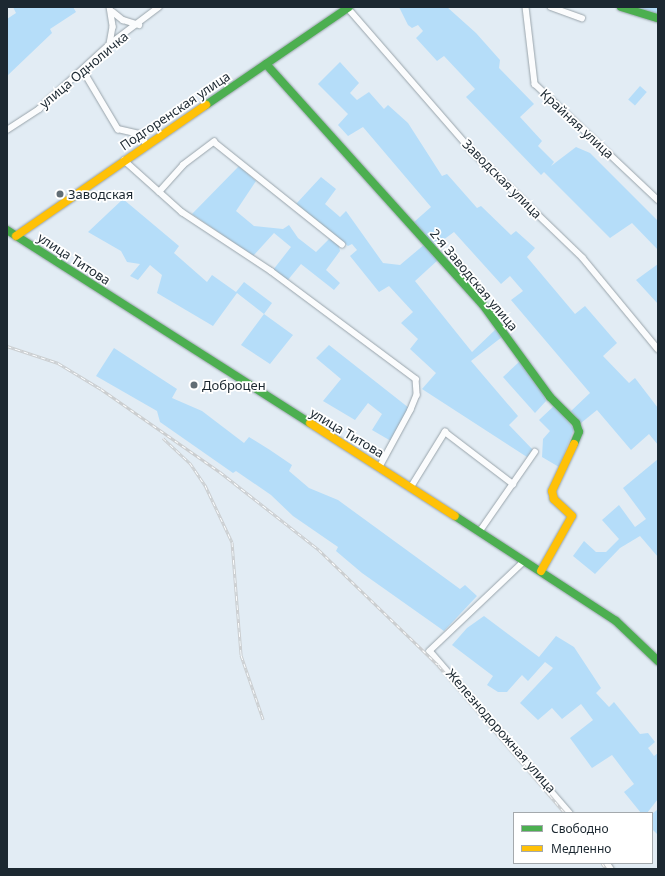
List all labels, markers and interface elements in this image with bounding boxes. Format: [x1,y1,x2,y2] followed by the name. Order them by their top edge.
[37,28,131,112] street label: улица Одноличка
[117,68,233,154] street label: Подгоренская улица
[537,86,617,162] street label: Крайняя улица
[459,136,545,222] street label: Заводская улица
[68,186,133,202] place label: Заводская
[55,189,65,199] marker: Заводская
[427,226,521,334] street label: 2-я Заводская улица
[35,230,113,288] street label: улица Титова
[202,377,266,393] place label: Доброцен
[189,380,199,390] marker: Доброцен
[307,405,387,461] street label: улица Титова
[443,666,559,796] street label: Железнодорожная улица
[513,812,653,864] legend
[551,820,609,837] text: Свободно
[551,840,611,857] text: Медленно

